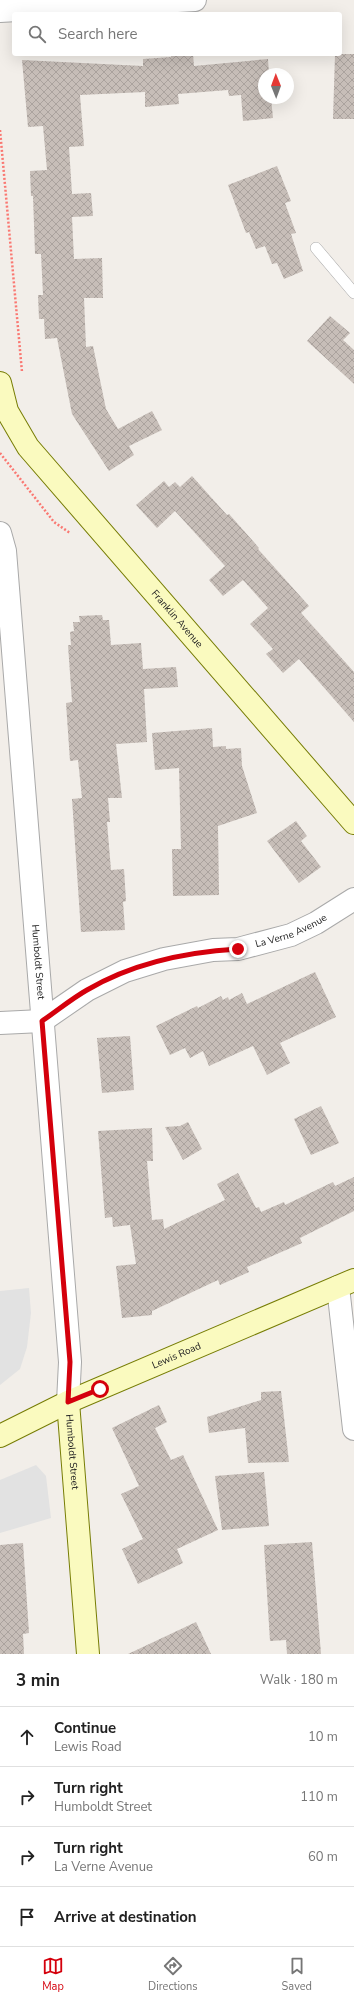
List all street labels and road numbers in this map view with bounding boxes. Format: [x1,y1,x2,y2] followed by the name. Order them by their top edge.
[148,587,206,651] street label: Franklin Avenue
[254,911,330,951] street label: La Verne Avenue
[28,924,48,1001] street label: Humboldt Street
[150,1339,203,1372] street label: Lewis Road
[62,1414,82,1490] street label: Humboldt Street

